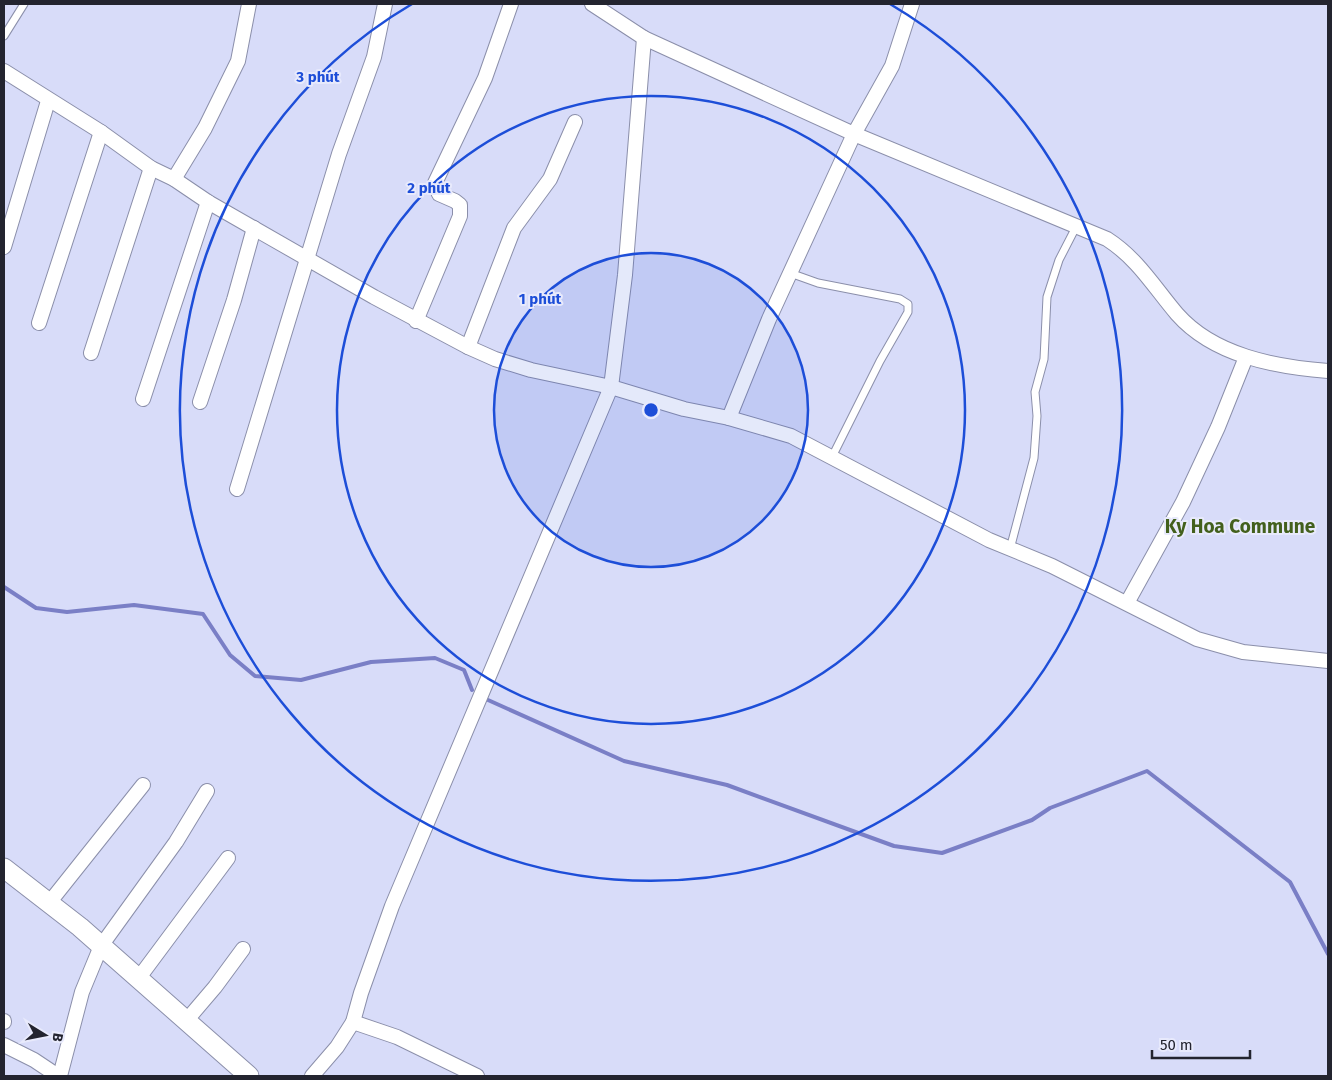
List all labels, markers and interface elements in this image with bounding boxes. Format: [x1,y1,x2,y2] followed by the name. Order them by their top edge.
[295,68,340,86] text: 3 phút
[407,179,451,197] text: 2 phút
[519,290,561,308] text: 1 phút
[642,401,660,419] centre of rings
[1165,515,1315,538] district label: Ky Hoa Commune
[20,1010,70,1060] north arrow
[1152,1028,1250,1060] scale bar
[48,1031,66,1043] text: B
[1160,1036,1193,1054] text: 50 m

